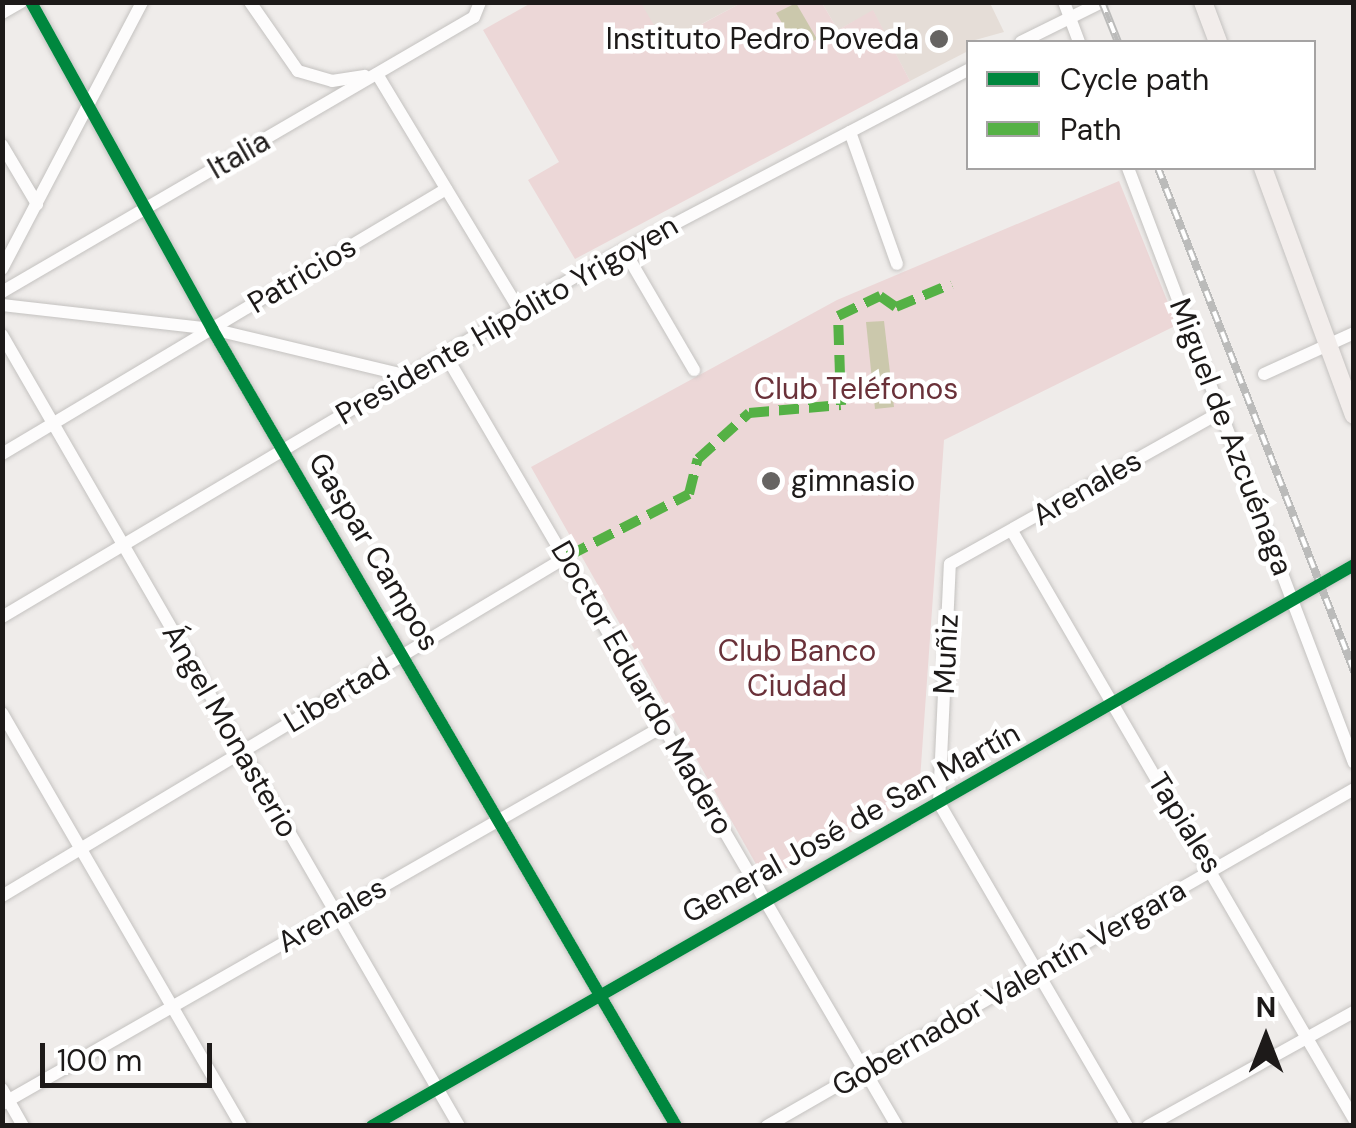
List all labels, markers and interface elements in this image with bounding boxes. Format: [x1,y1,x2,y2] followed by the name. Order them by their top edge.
[606,21,919,57] place label: Instituto Pedro Poveda
[928,28,950,50] marker: Instituto Pedro Poveda
[966,40,1316,170] legend
[1060,60,1209,99] text: Cycle path
[1060,110,1122,149] text: Path
[202,123,276,187] street label: Italia
[330,207,684,433] street label: Presidente Hipólito Yrigoyen
[241,229,363,321] street label: Patricios
[1162,294,1300,580] street label: Miguel de Azcuénaga
[754,371,958,407] park label: Club Teléfonos
[1026,442,1148,534] street label: Arenales
[301,447,447,657] street label: Gaspar Campos
[791,463,915,499] place label: gimnasio
[760,470,782,492] marker: gimnasio
[543,535,741,841] street label: Doctor Eduardo Madero
[926,613,966,695] street label: Muñiz
[154,618,306,844] street label: Ángel Monasterio
[718,633,876,704] park label: Club Banco Ciudad
[278,649,396,741] street label: Libertad
[676,715,1026,931] street label: General José de San Martín
[1140,766,1230,880] street label: Tapiales
[271,869,393,961] street label: Arenales
[826,872,1192,1104] street label: Gobernador Valentín Vergara
[1216,988,1316,1088] north arrow
[1256,989,1276,1026] text: N
[45,1023,218,1085] scale bar
[57,1041,142,1080] text: 100 m

